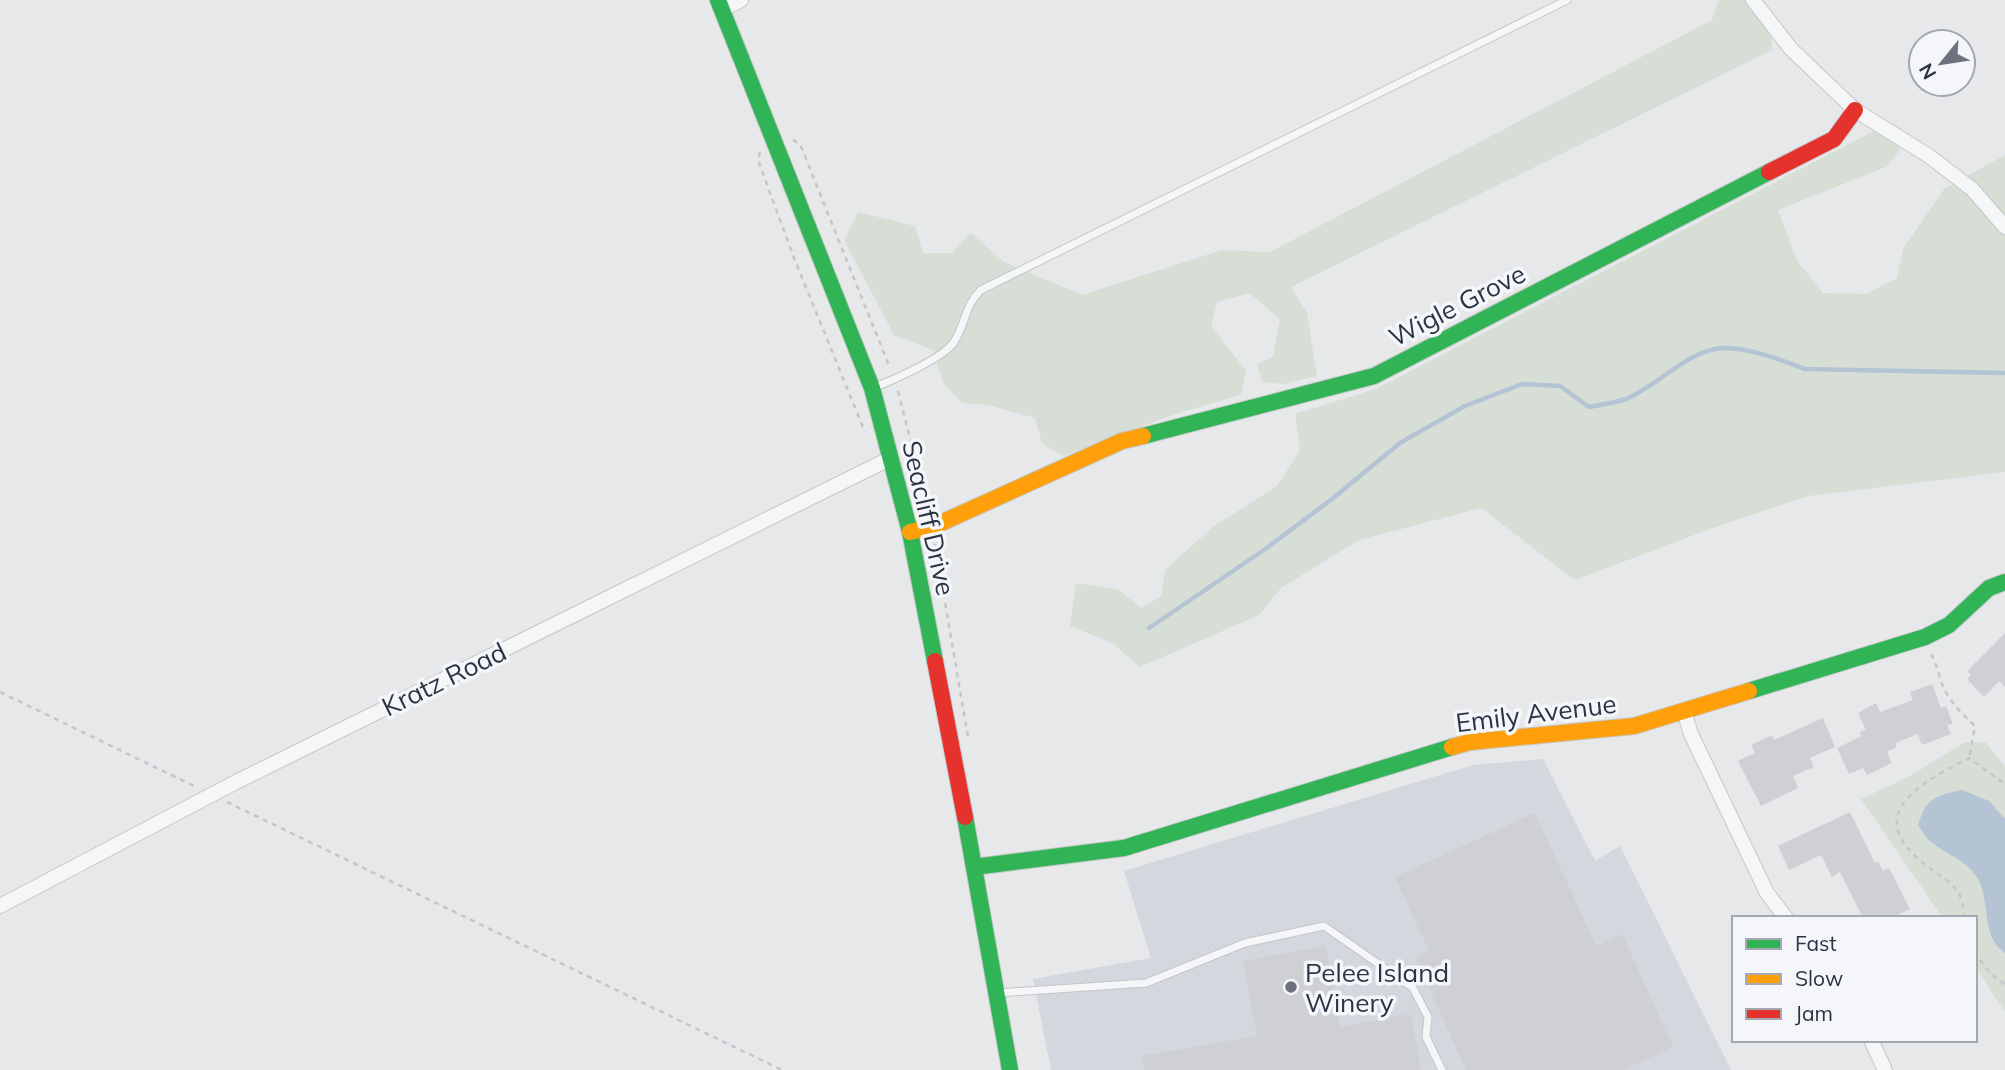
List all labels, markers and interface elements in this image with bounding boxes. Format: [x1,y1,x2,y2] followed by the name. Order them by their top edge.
[1907,28,1977,98] north arrow
[1913,59,1941,84] text: N
[1383,257,1531,353] street label: Wigle Grove
[895,437,963,599] street label: Seacliff Drive
[376,635,512,723] street label: Kratz Road
[1454,687,1618,739] street label: Emily Avenue
[1732,916,1977,1042] legend
[1795,930,1837,956] text: Fast
[1305,956,1449,1019] place label: Pelee Island Winery
[1795,965,1843,991] text: Slow
[1283,979,1299,995] marker: Pelee Island Winery
[1795,1000,1833,1026] text: Jam

